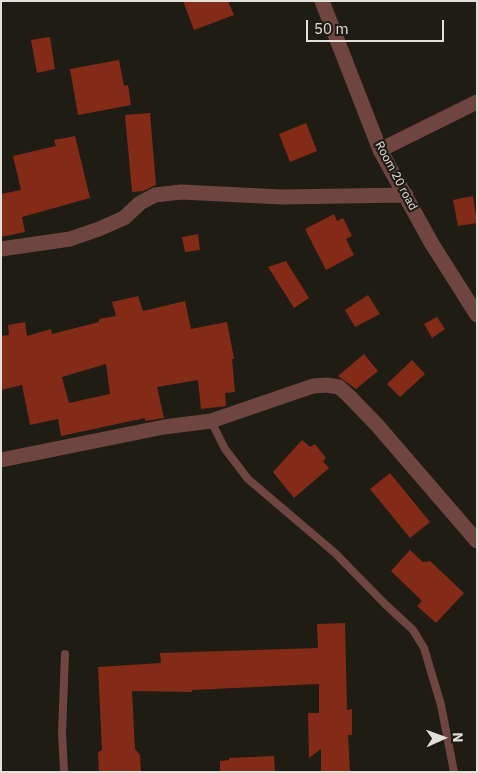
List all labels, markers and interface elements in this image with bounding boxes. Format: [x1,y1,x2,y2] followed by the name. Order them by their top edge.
[308,10,446,42] scale bar
[314,19,349,38] text: 50 m
[372,139,420,213] street label: Room 20 road
[418,713,468,763] north arrow
[449,732,467,743] text: N

